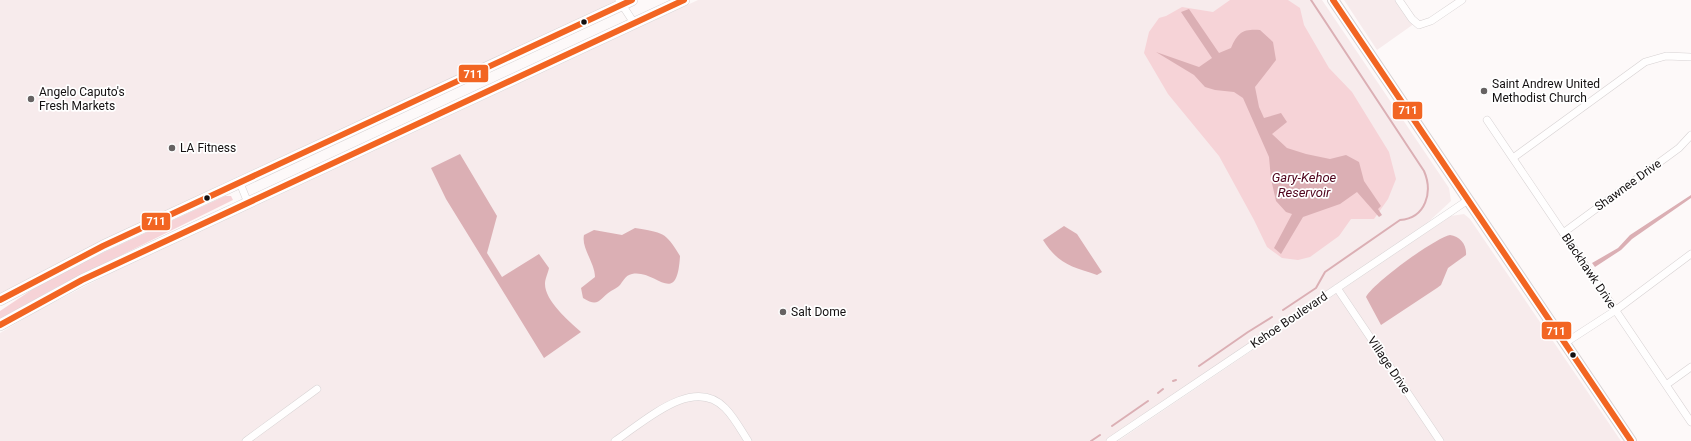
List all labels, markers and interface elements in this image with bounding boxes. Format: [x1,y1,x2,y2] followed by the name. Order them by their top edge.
[579,17,589,27] unlabelled marker
[458,64,489,83] line badge: 711
[464,68,482,81] text: 711
[1492,77,1600,105] place label: Saint Andrew United Methodist Church
[39,85,125,113] place label: Angelo Caputo's Fresh Markets
[1479,86,1489,96] marker: Saint Andrew United Methodist Church
[26,94,36,104] marker: Angelo Caputo's Fresh Markets
[1392,101,1423,120] line badge: 711
[1399,104,1417,117] text: 711
[180,141,236,155] place label: LA Fitness
[167,143,177,153] marker: LA Fitness
[1592,156,1664,214] street label: Shawnee Drive
[1272,170,1337,200] water label: Gary-Kehoe Reservoir
[202,193,212,203] unlabelled marker
[141,212,171,231] line badge: 711
[147,215,165,228] text: 711
[1559,231,1619,311] street label: Blackhawk Drive
[1248,289,1330,351] street label: Kehoe Boulevard
[791,305,846,319] place label: Salt Dome
[778,307,788,317] marker: Salt Dome
[1541,321,1572,340] line badge: 711
[1547,325,1565,338] text: 711
[1365,334,1413,396] street label: Village Drive
[1568,350,1578,360] unlabelled marker

